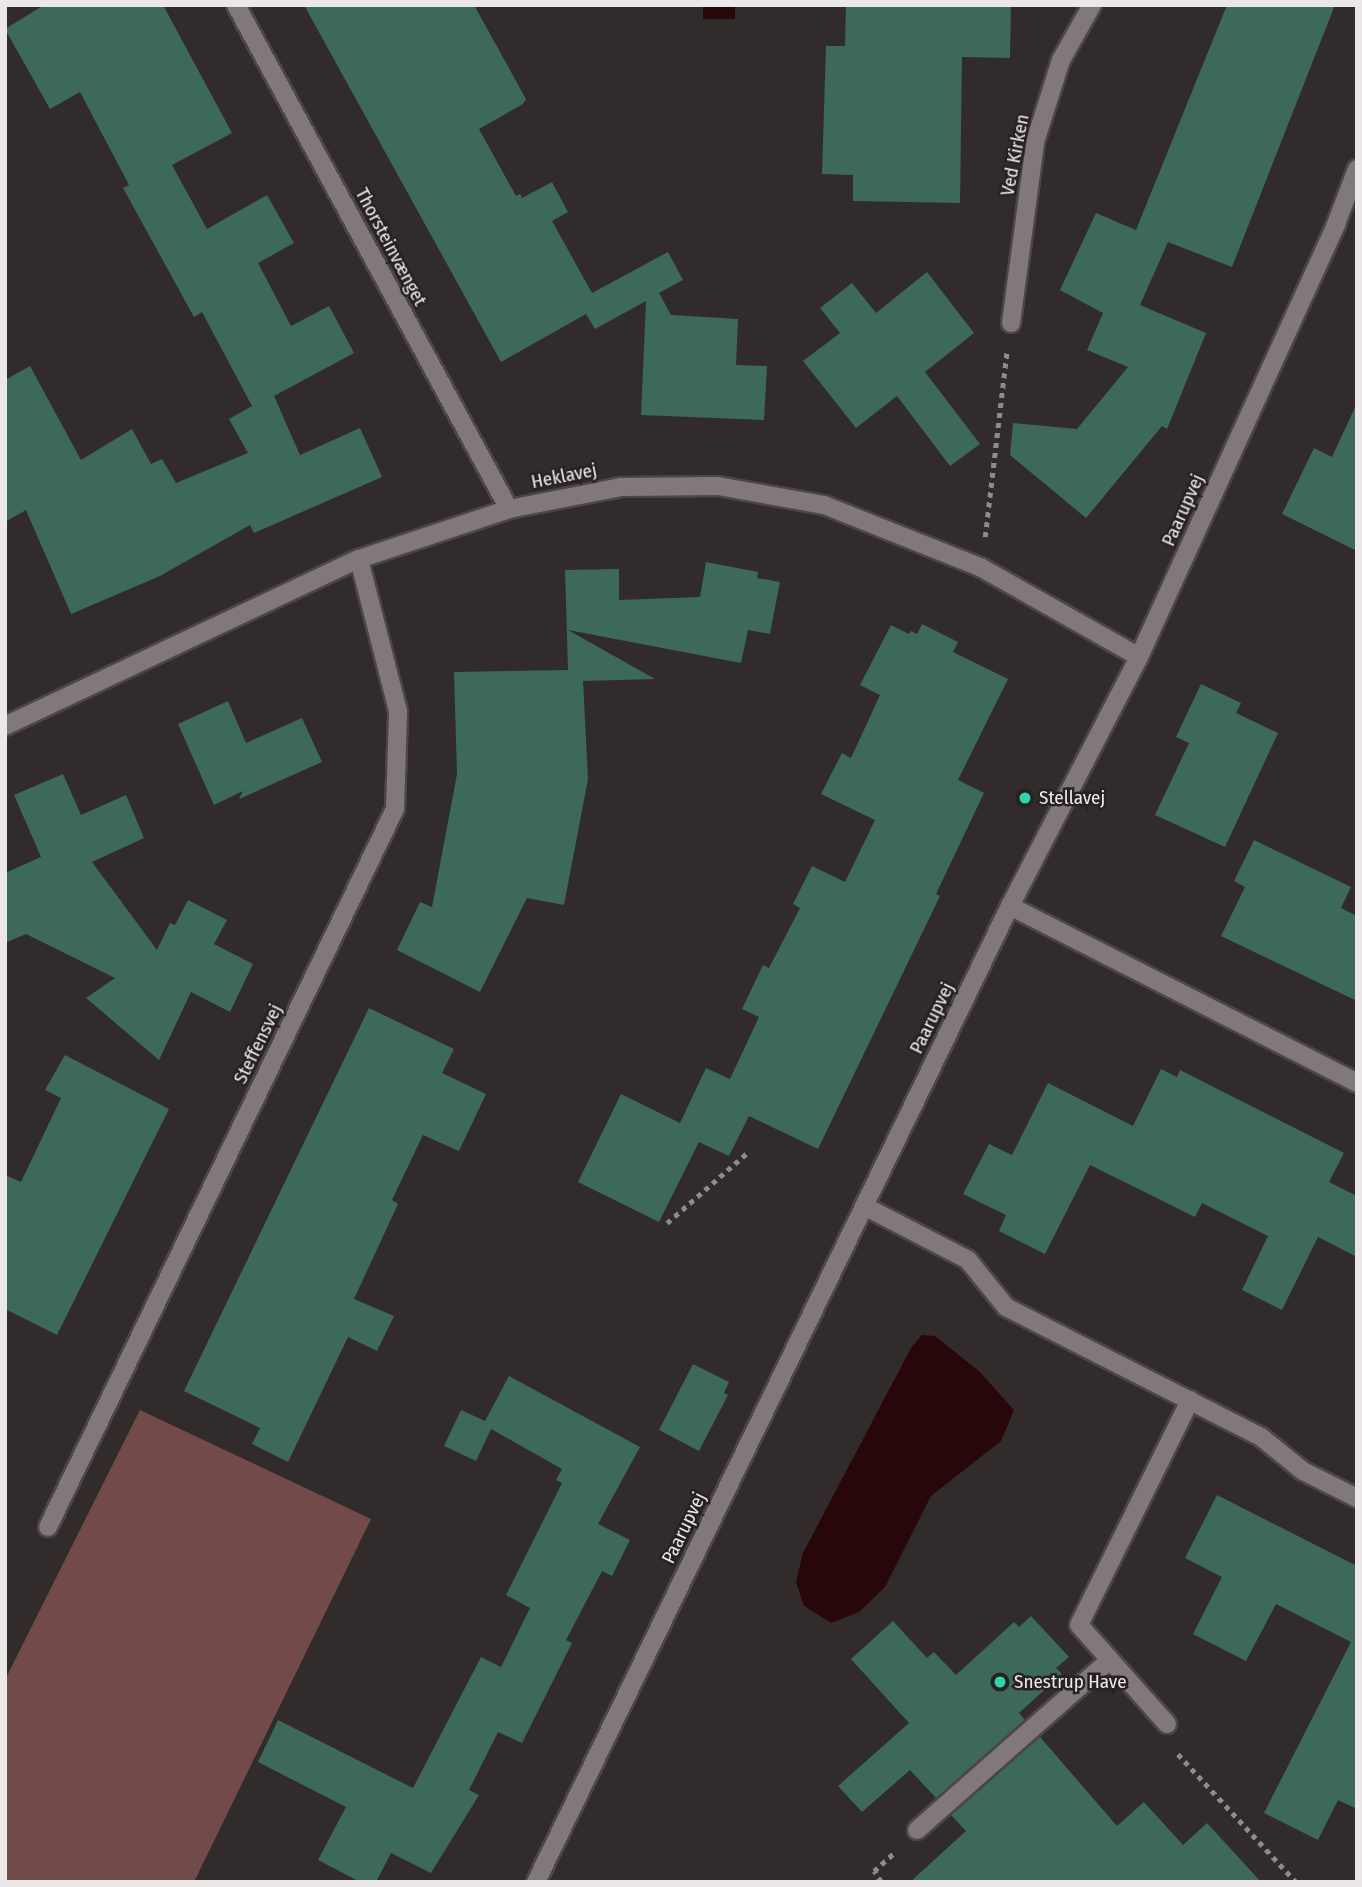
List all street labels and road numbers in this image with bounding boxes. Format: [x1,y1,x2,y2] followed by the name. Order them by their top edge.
[996,112,1034,198] street label: Ved Kirken
[350,184,432,310] street label: Thorsteinvænget
[529,458,599,494] street label: Heklavej
[1157,470,1209,550] street label: Paarupvej
[905,979,959,1057] street label: Paarupvej
[229,1000,287,1088] street label: Steffensvej
[657,1489,711,1567] street label: Paarupvej

